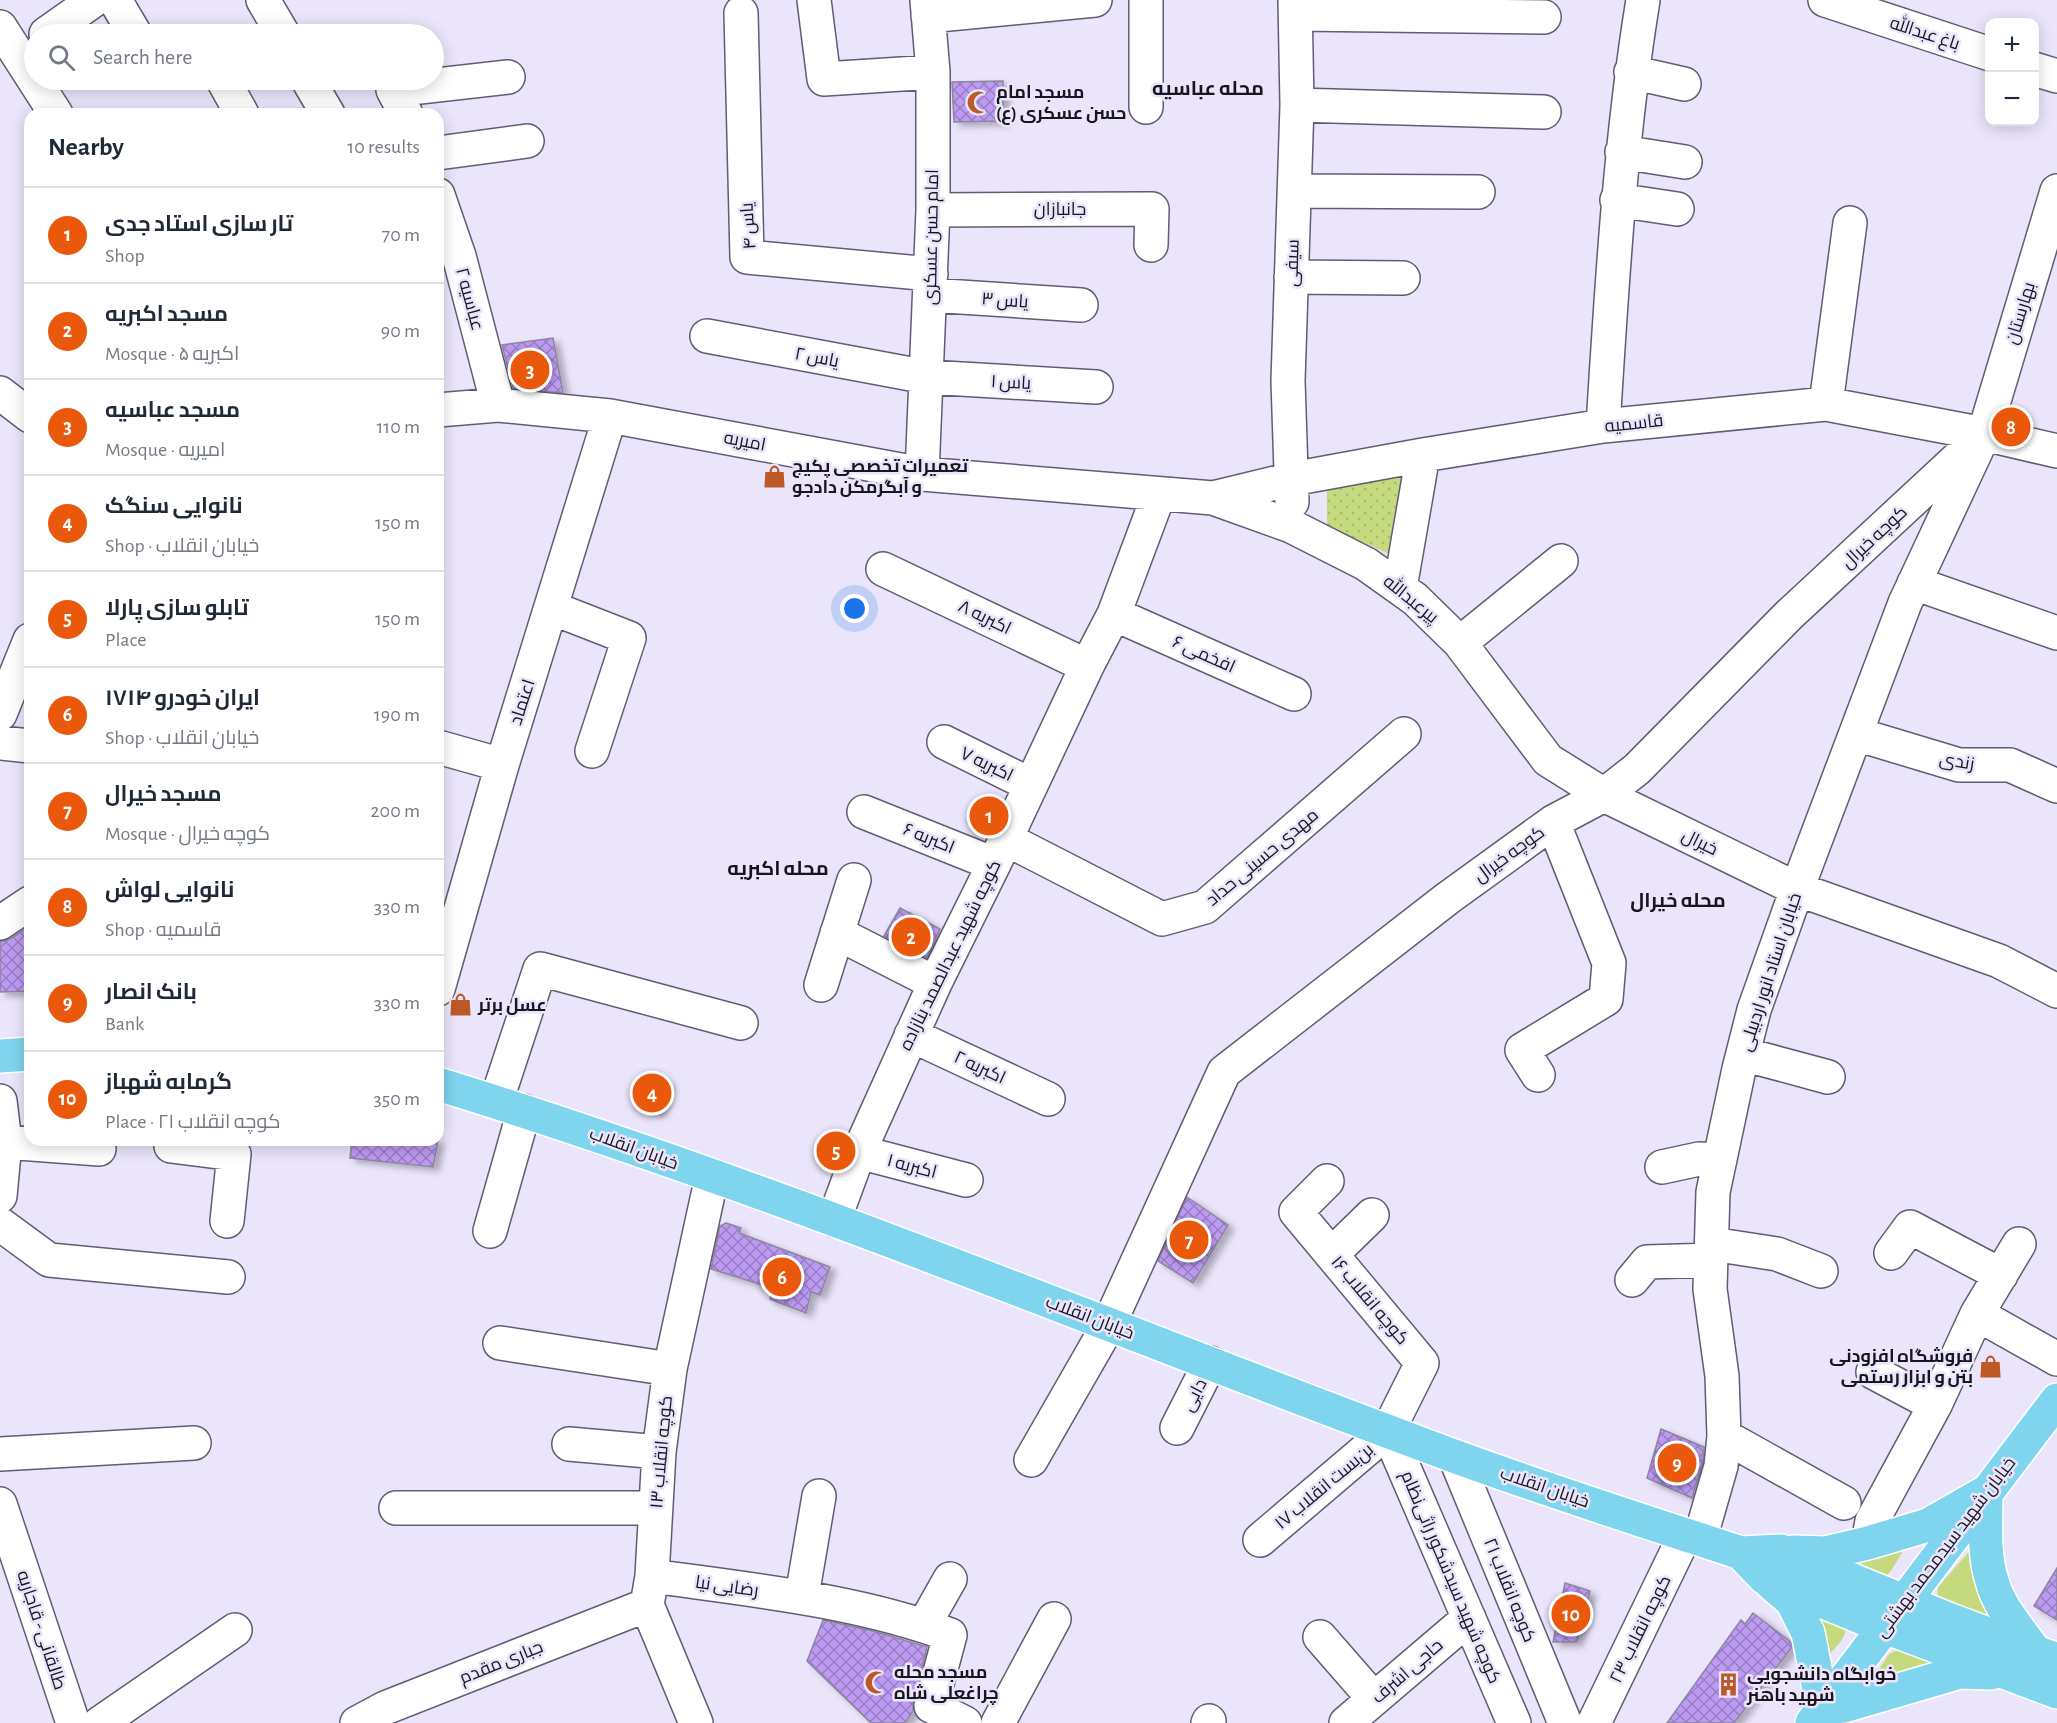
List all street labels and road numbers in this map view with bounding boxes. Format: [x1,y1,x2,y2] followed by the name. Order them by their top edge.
[1887,10,1963,56] street label: باغ عبدالله
[922,169,944,305] street label: امام حسن عسکری
[1034,201,1086,220] street label: جانبازان
[738,202,761,250] street label: یاس ۴
[1283,239,1304,287] street label: سیفی
[452,266,486,333] street label: عباسیه ۲
[2003,280,2040,347] street label: بهارستان
[981,290,1029,313] street label: یاس ۳
[793,345,840,372] street label: یاس ۲
[990,373,1032,394] street label: یاس ۱
[1604,412,1664,436] street label: قاسمیه
[722,429,767,456] street label: امیریه
[1838,503,1912,574] street label: کوچه خیرال
[1378,569,1444,629] street label: پیرعبدالله
[955,597,1014,639] street label: اکبریه ۸
[1169,633,1238,678] street label: افخمی ۶
[507,677,539,727] street label: اعتماد
[957,744,1016,786] street label: اکبریه ۷
[1938,750,1976,775] street label: زندی
[1203,806,1323,911] street label: مهدی حسینی حداد
[900,821,957,858] street label: اکبریه ۶
[1471,823,1549,888] street label: کوچه خیرال
[1678,827,1720,860] street label: خیرال
[896,857,1007,1054] street label: کوچه شهید عبدالصمد بنازاده
[1737,891,1806,1054] street label: خیابان استاد انور اردبیلی
[951,1048,1008,1088] street label: اکبریه ۲
[586,1125,680,1174] street label: خیابان انقلاب
[885,1152,938,1183] street label: اکبریه ۱
[1326,1253,1411,1350] street label: کوچه انقلاب ۱۶
[1043,1293,1136,1344] street label: خیابان انقلاب
[1179,1376,1212,1415] street label: دایی
[648,1395,678,1509] street label: کوچه انقلاب ۱۳
[1272,1440,1378,1534] street label: بن‌بست انقلاب ۱۷
[1871,1453,2020,1642] street label: خیابان شهید سیدمحمد بهشتی
[1497,1464,1592,1513] street label: خیابان انقلاب
[1395,1468,1504,1687] street label: کوچه شهید سیدشکور راثی‌نظام
[1478,1536,1538,1646] street label: کوچه انقلاب ۲۱
[12,1569,69,1692] street label: طالقانی - قاجاریه
[1607,1573,1676,1687] street label: کوچه انقلاب ۲۳
[694,1574,760,1601] street label: رضایی نیا
[1368,1635,1447,1708] street label: حاجی اشرف
[457,1638,546,1690] street label: جباری مقدم

